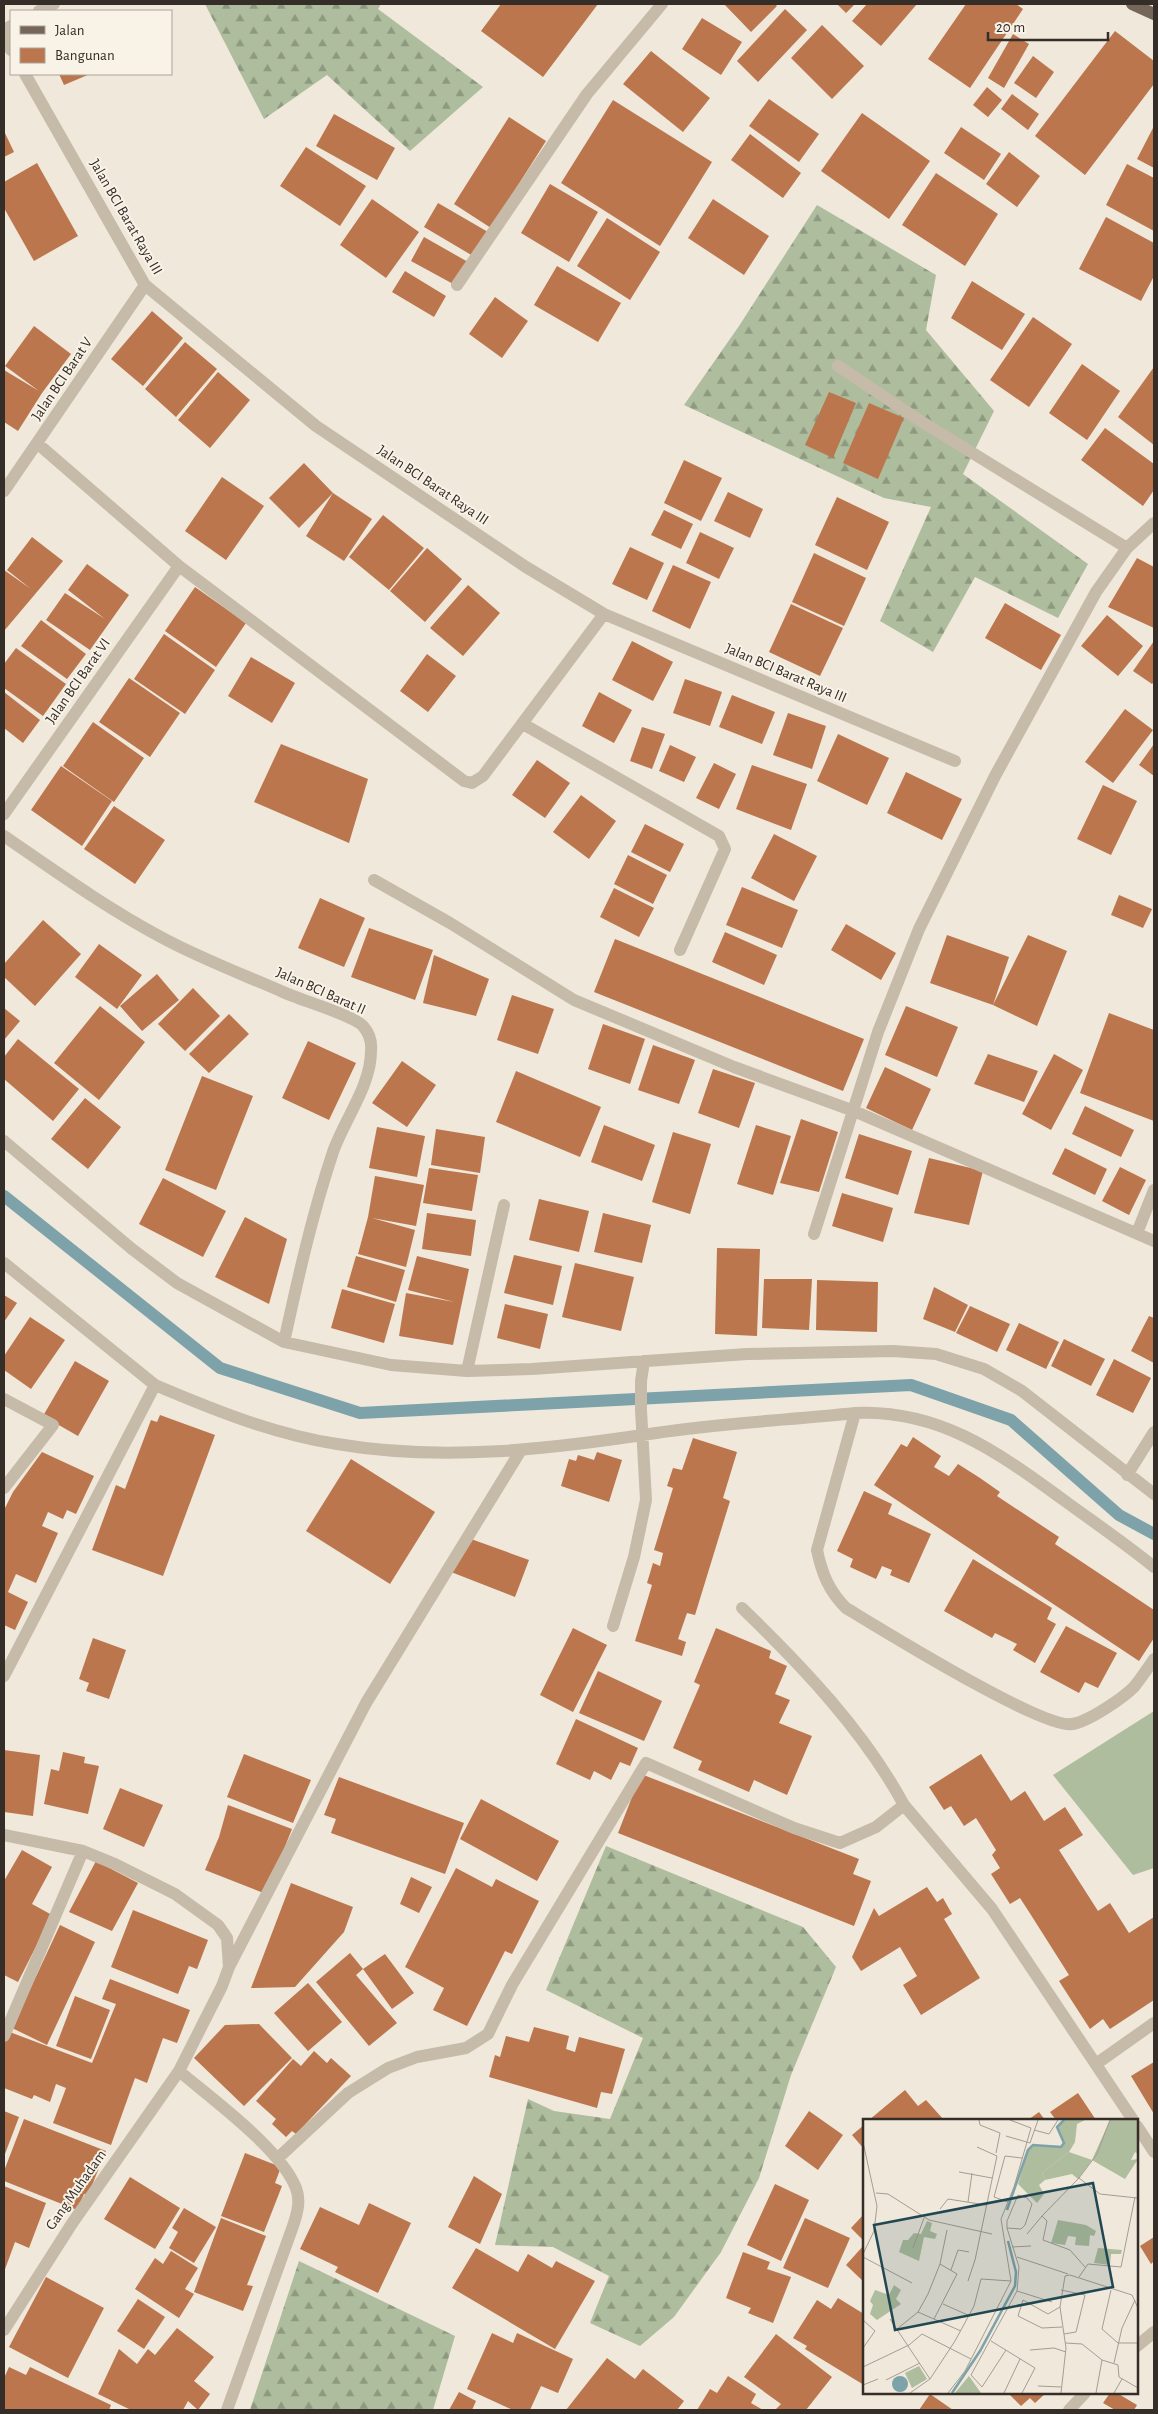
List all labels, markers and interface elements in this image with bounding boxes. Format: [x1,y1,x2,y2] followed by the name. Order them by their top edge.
[10,10,172,75] legend
[988,10,1108,42] scale bar
[996,20,1025,35] text: 20 m
[55,23,85,38] text: Jalan
[55,48,115,63] text: Bangunan
[87,157,165,277] street label: Jalan BCI Barat Raya III
[29,334,96,423] street label: Jalan BCI Barat V
[375,442,491,528] street label: Jalan BCI Barat Raya III
[43,636,113,726] street label: Jalan BCI Barat VI
[723,641,849,705] street label: Jalan BCI Barat Raya III
[274,965,368,1017] street label: Jalan BCI Barat II
[863,2119,1138,2394] inset map
[43,2147,109,2233] street label: Gang Muhadam

